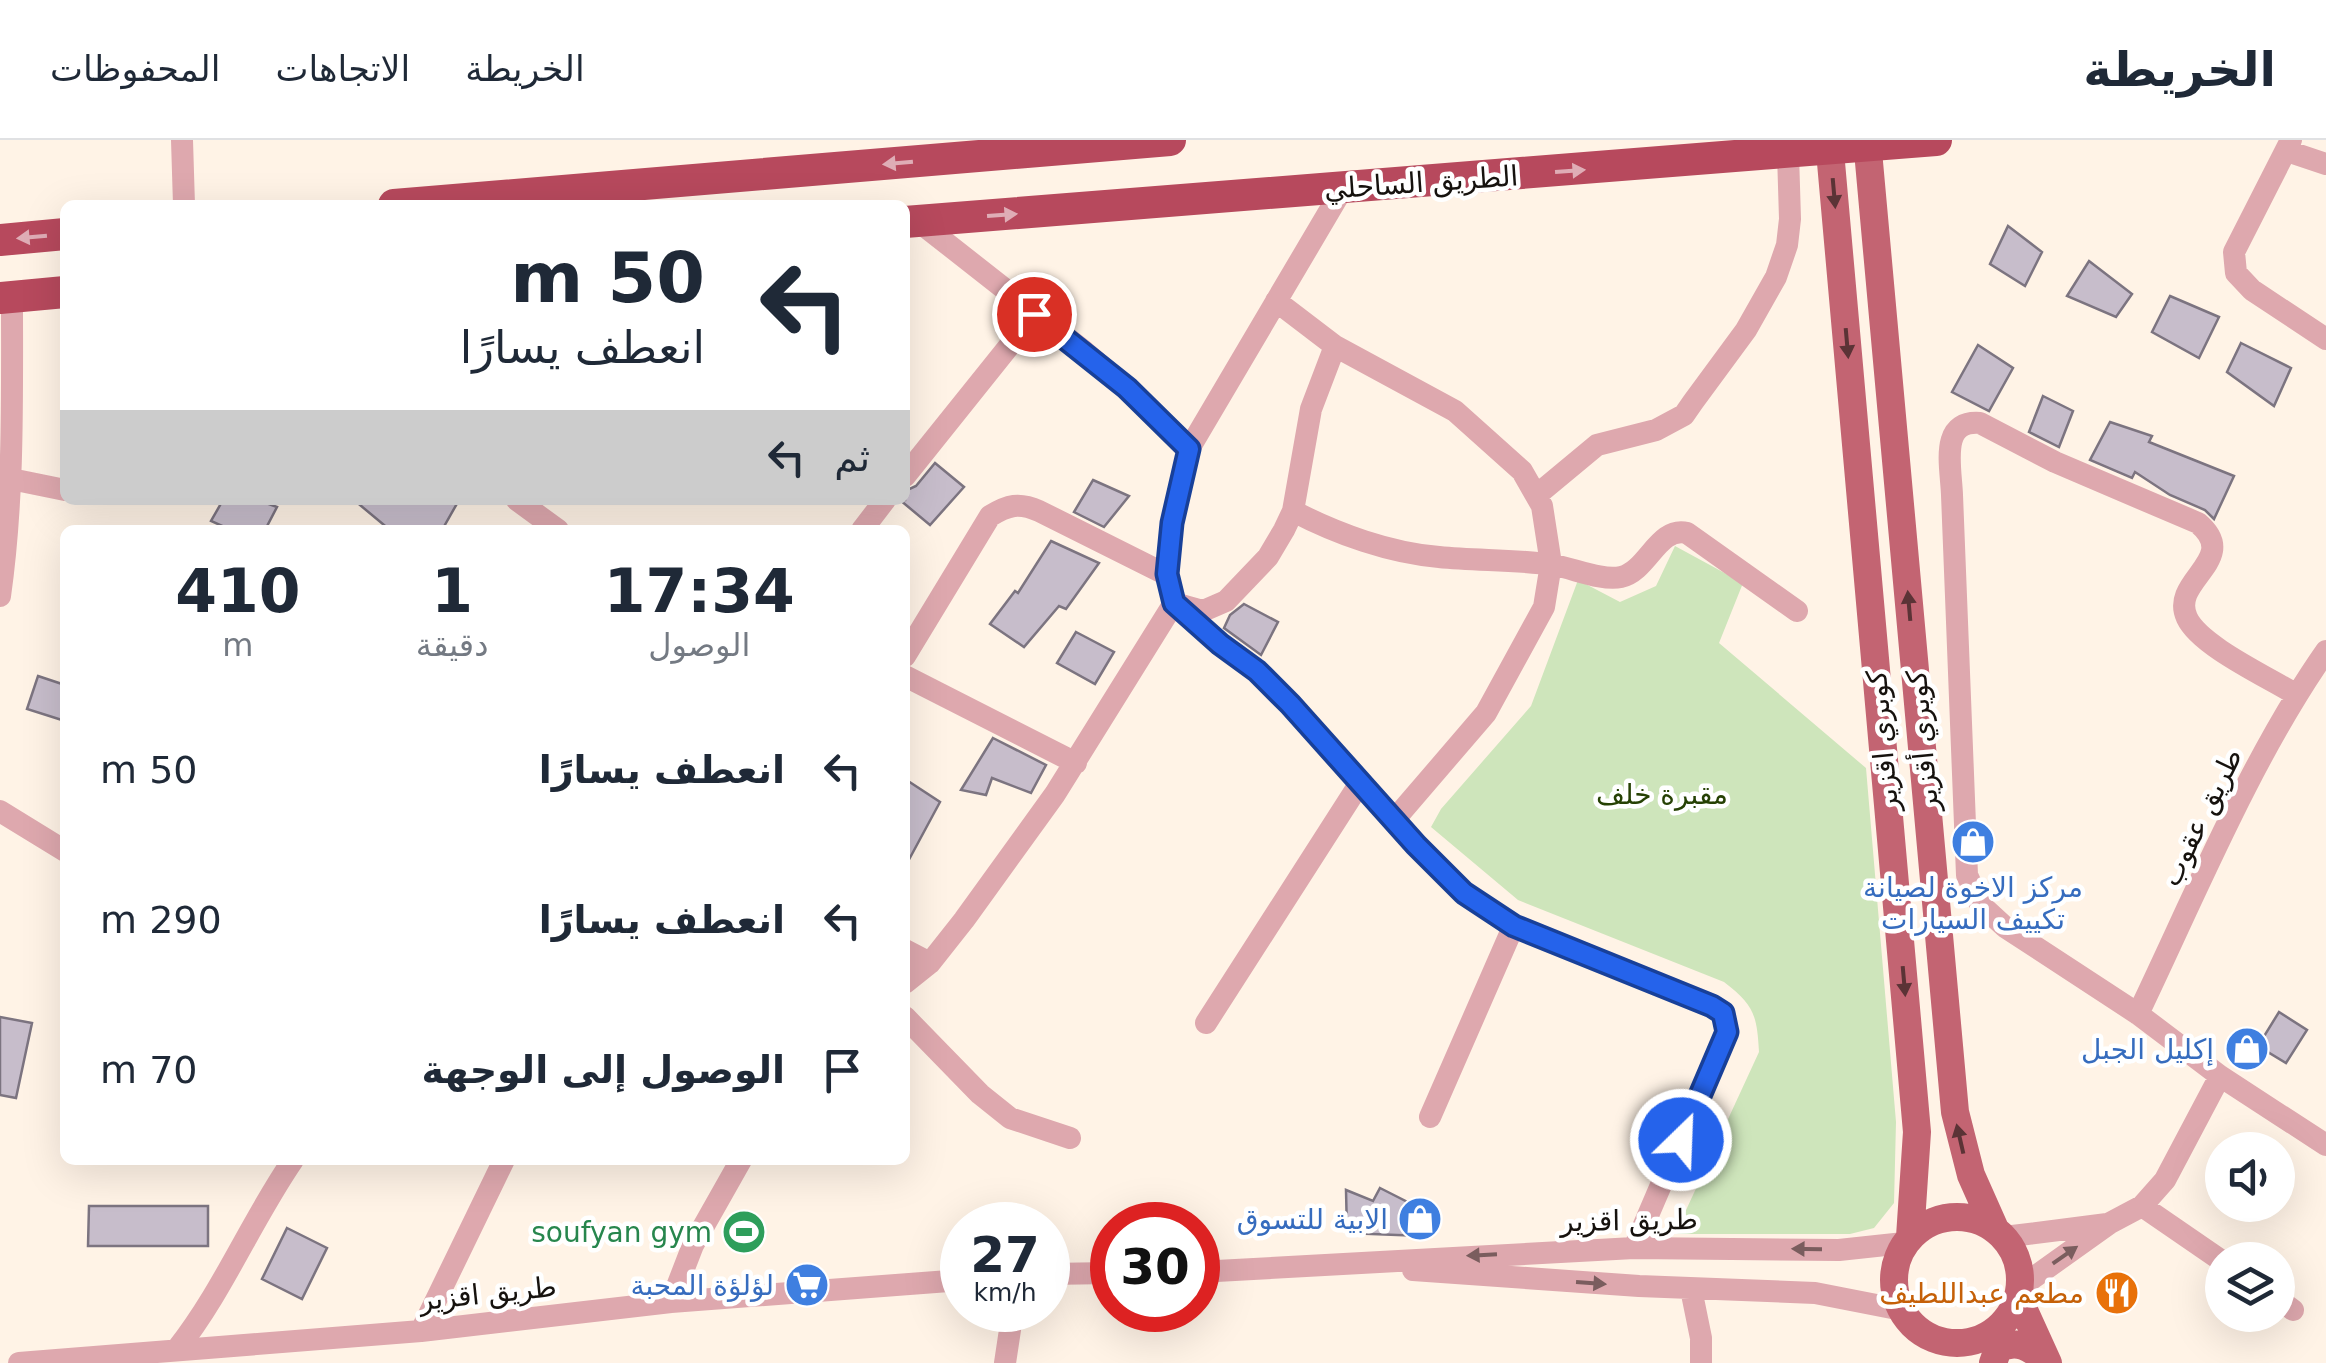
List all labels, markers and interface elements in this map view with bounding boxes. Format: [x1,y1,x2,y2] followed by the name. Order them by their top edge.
[2083,41,2276,97] text: الخريطة
[50,49,220,89] text: المحفوظات
[275,49,410,89] text: الاتجاهات
[465,49,585,89] text: الخريطة
[882,155,914,171] one-way arrow
[1323,159,1519,206] street label: الطريق الساحلي
[1555,162,1587,178] one-way arrow
[1826,178,1842,210] one-way arrow
[987,206,1019,222] one-way arrow
[16,229,48,245] one-way arrow
[510,237,705,319] text: 50 m
[740,240,870,370] icon: left
[992,272,1077,357] pin
[1007,287,1062,342] icon: arrive
[460,321,705,374] text: انعطف يسارًا
[1839,328,1855,360] one-way arrow
[759,430,814,485] icon: left
[834,436,870,480] text: ثم
[175,556,301,626] text: 410
[431,556,473,626] text: 1
[604,556,795,626] text: 17:34
[1901,590,1917,622] one-way arrow
[222,626,254,664] text: m
[416,626,488,664] text: دقيقة
[648,626,750,664] text: الوصول
[1860,668,1905,815] street label: كوبري اقزير
[1897,668,1945,815] street label: كويري أقزير
[815,743,870,798] icon: left
[2154,743,2249,892] street label: طريق عقوب
[100,748,197,792] text: 50 m
[539,748,785,792] text: انعطف يسارًا
[1596,778,1728,811] park label: مقبرة خلف
[1950,819,1996,865] shop icon: مركز الاخوة لصيانة تكييف السيارات
[1863,871,2083,936] place label: مركز الاخوة لصيانة تكييف السيارات
[815,893,870,948] icon: left
[100,898,222,942] text: 290 m
[539,898,785,942] text: انعطف يسارًا
[1896,965,1912,997] one-way arrow
[2224,1026,2270,1072] shop icon: إكليل الجبل
[2081,1033,2214,1066] place label: إكليل الجبل
[815,1043,870,1098] icon: arrive
[100,1048,197,1092] text: 70 m
[422,1048,785,1092] text: الوصول إلى الوجهة
[1629,1088,1733,1192] position arrow
[1952,1123,1968,1154] one-way arrow
[2205,1132,2295,1332] map controls
[2205,1132,2295,1222] button: sound
[1397,1196,1443,1242] shop icon: الابية للتسوق
[1090,1202,1220,1332] speed limit sign: 30
[1237,1203,1388,1236] place label: الابية للتسوق
[1558,1203,1698,1238] street label: طريق اقزير
[721,1209,767,1255] sports icon: soufyan gym
[531,1216,712,1249] place label: soufyan gym
[970,1226,1040,1284] text: 27
[1791,1241,1823,1257] one-way arrow
[2205,1242,2295,1332] button: layers
[2051,1246,2078,1266] one-way arrow
[1466,1247,1498,1263] one-way arrow
[784,1262,830,1308] supermarket icon: لؤلؤة المحبة
[630,1269,774,1302] place label: لؤلؤة المحبة
[416,1270,558,1317] street label: طريق اقزير
[2094,1270,2140,1316] restaurant icon: مطعم عبداللطيف
[1576,1275,1608,1291] one-way arrow
[1879,1277,2084,1310] place label: مطعم عبداللطيف
[973,1278,1037,1307] text: km/h

